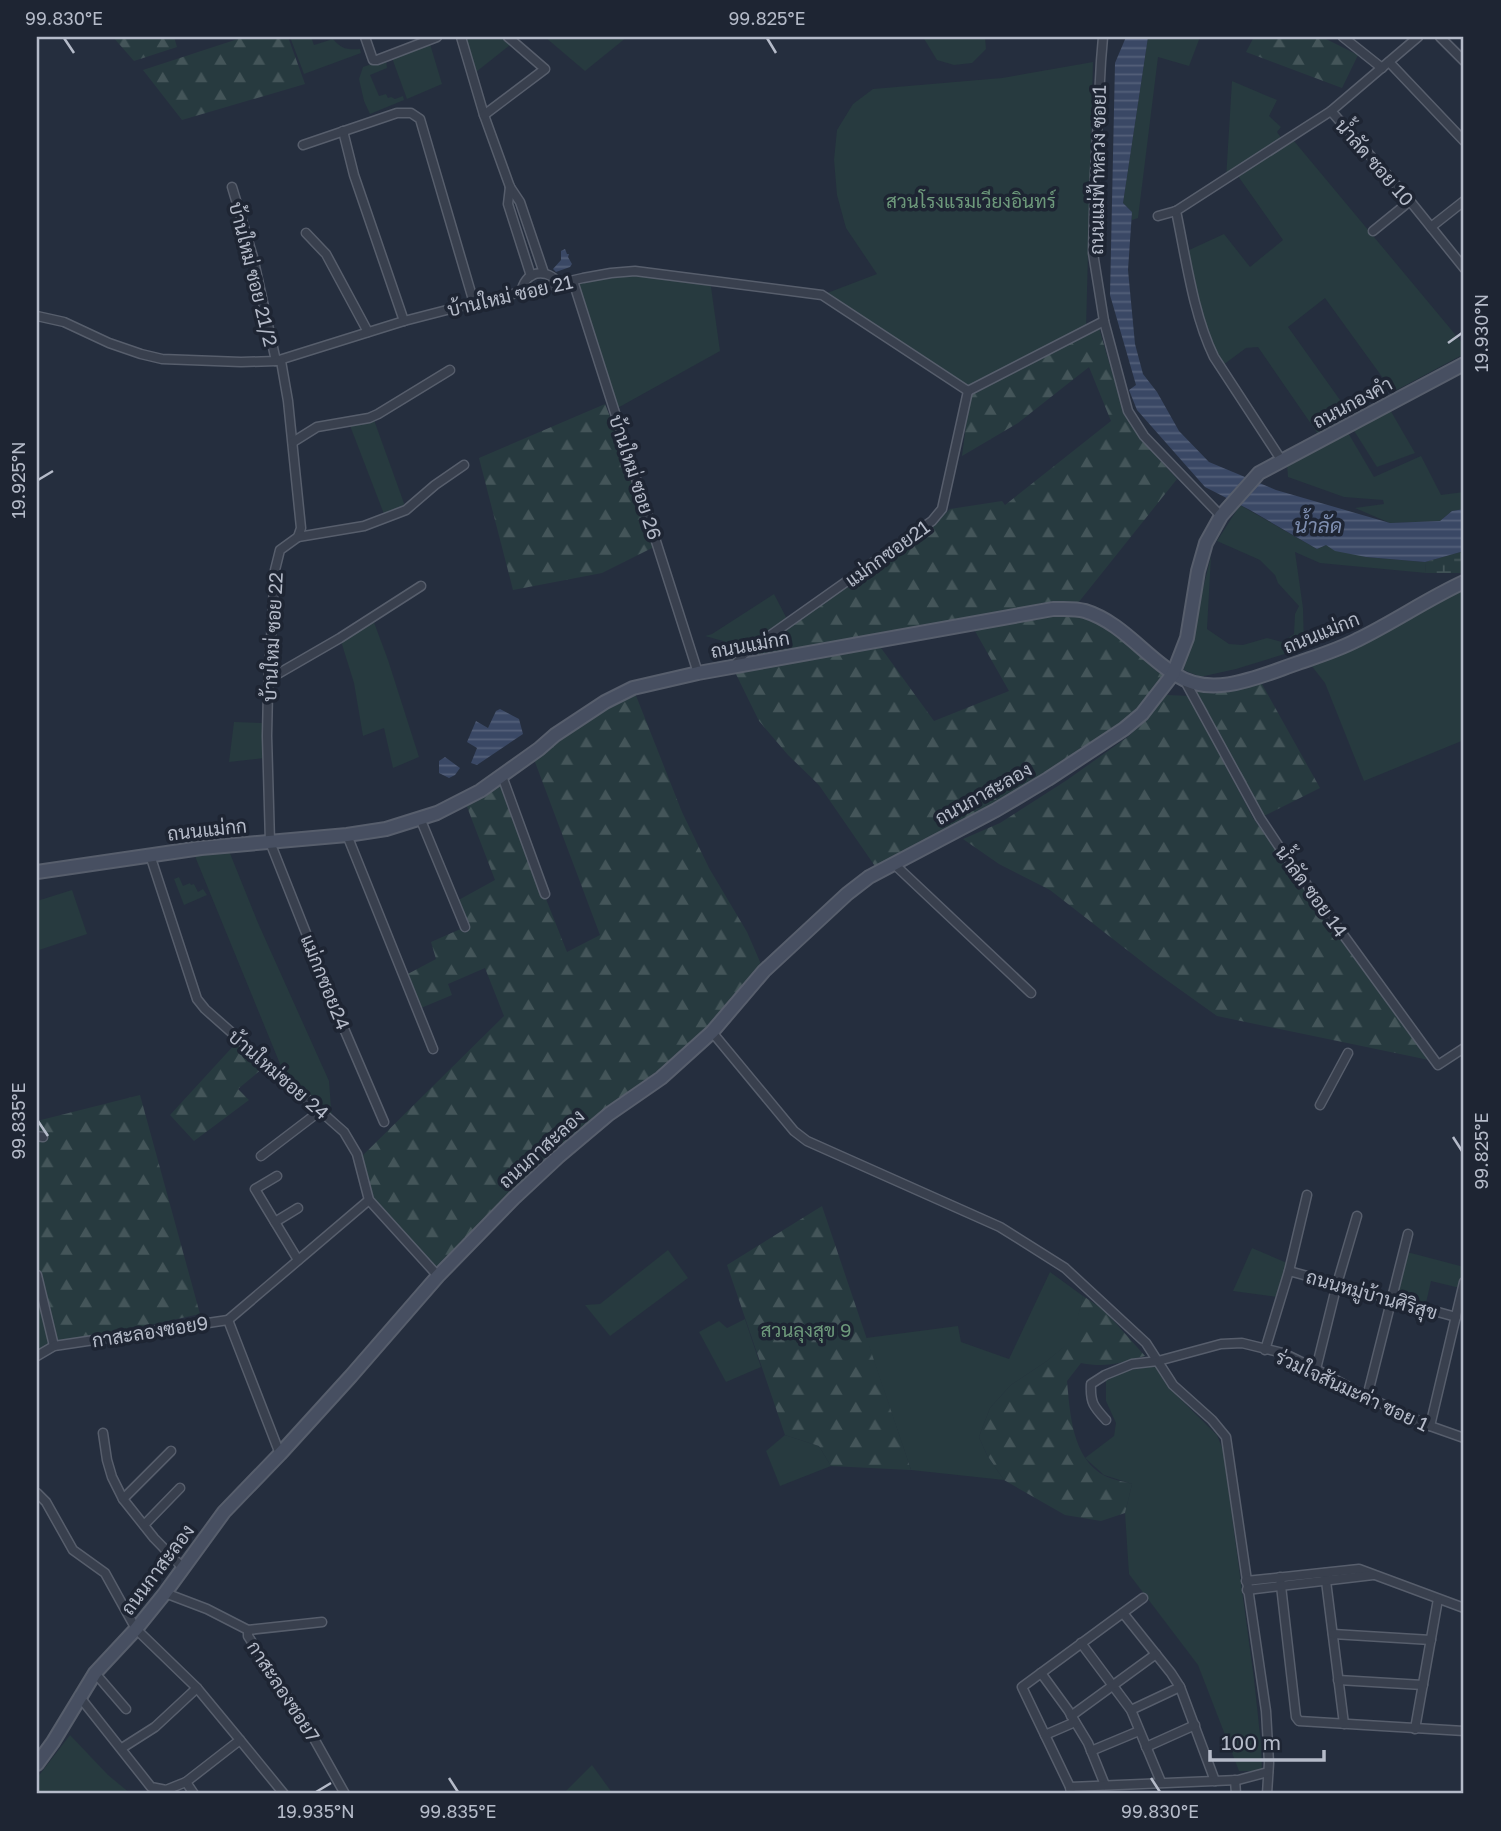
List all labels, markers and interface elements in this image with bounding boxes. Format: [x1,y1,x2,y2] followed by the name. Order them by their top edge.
[25,7,103,29] text: 99.830°E
[728,7,806,29] text: 99.825°E
[1084,85,1110,255] street label: ถนนแม่ฟ้าหลวง ซอย1
[1331,112,1421,210] street label: น้ำลัด ซอย 10
[886,189,1056,212] park label: สวนโรงแรมเวียงอินทร์
[225,199,283,349] street label: บ้านใหม่ ซอย 21/2
[445,269,575,321] street label: บ้านใหม่ ซอย 21
[1470,294,1492,372] text: 19.930°N
[1308,372,1396,432] street label: ถนนกองคำ
[605,412,667,542] street label: บ้านใหม่ ซอย 26
[7,441,29,519] text: 19.925°N
[1294,508,1342,538] water label: น้ำลัด
[840,515,934,591] street label: แม่กกซอย21
[257,572,287,702] street label: บ้านใหม่ ซอย 22
[1280,606,1362,658] street label: ถนนแม่กก
[709,626,791,662] street label: ถนนแม่กก
[930,757,1036,829] street label: ถนนกาสะลอง
[166,813,248,845] street label: ถนนแม่กก
[1271,839,1355,941] street label: น้ำลัด ซอย 14
[296,931,356,1033] street label: แม่กกซอย24
[224,1024,334,1124] street label: บ้านใหม่ซอย 24
[7,1082,29,1160] text: 99.835°E
[493,1104,589,1192] street label: ถนนกาสะลอง
[1470,1112,1492,1190] text: 99.825°E
[1303,1264,1440,1327] street label: ถนนหมู่บ้านศิริสุข
[90,1310,210,1352] street label: กาสะลองซอย9
[760,1318,852,1343] park label: สวนลุงสุข 9
[1272,1344,1432,1436] street label: ร่วมใจสันมะค่า ซอย 1
[116,1519,198,1619] street label: ถนนกาสะลอง
[243,1636,325,1746] street label: กาสะลองซอย7
[1210,1719,1324,1763] scale bar
[1221,1729,1281,1755] text: 100 m
[277,1800,355,1822] text: 19.935°N
[419,1800,497,1822] text: 99.835°E
[1121,1800,1199,1822] text: 99.830°E

